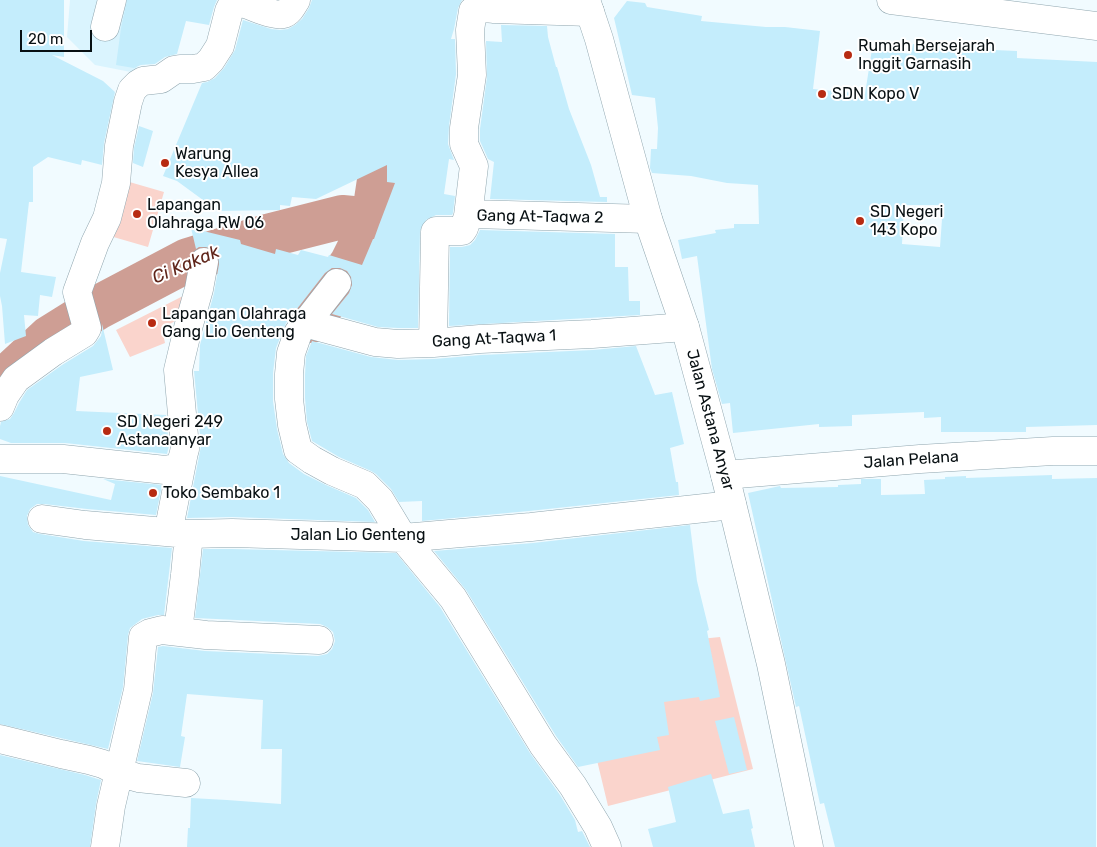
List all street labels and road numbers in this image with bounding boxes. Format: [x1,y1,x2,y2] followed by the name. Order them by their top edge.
[476,206,604,228] street label: Gang At-Taqwa 2
[431,326,557,352] street label: Gang At-Taqwa 1
[682,347,738,493] street label: Jalan Astana Anyar
[863,447,959,473] street label: Jalan Pelana
[290,525,426,545] street label: Jalan Lio Genteng

